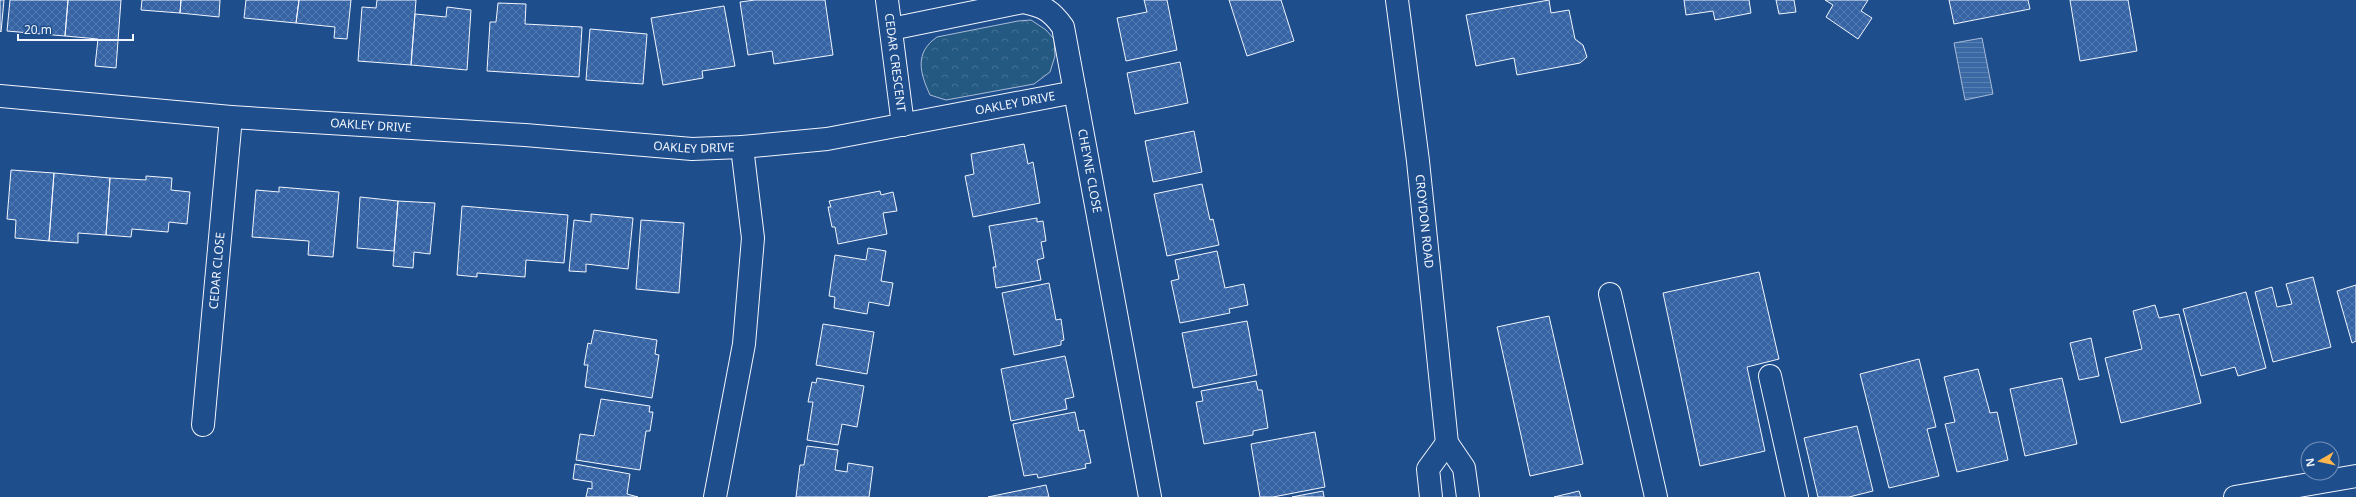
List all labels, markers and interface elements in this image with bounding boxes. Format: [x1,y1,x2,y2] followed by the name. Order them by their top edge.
[881,12,910,113] street label: CEDAR CRESCENT
[18,16,133,42] scale bar
[24,21,52,38] text: 20 m
[974,87,1057,119] street label: OAKLEY DRIVE
[330,114,412,136] street label: OAKLEY DRIVE
[1074,127,1106,214] street label: CHEYNE CLOSE
[653,137,735,157] street label: OAKLEY DRIVE
[1411,173,1438,269] street label: CROYDON ROAD
[205,231,229,310] street label: CEDAR CLOSE
[2300,441,2340,481] north arrow
[2302,457,2318,468] text: N

